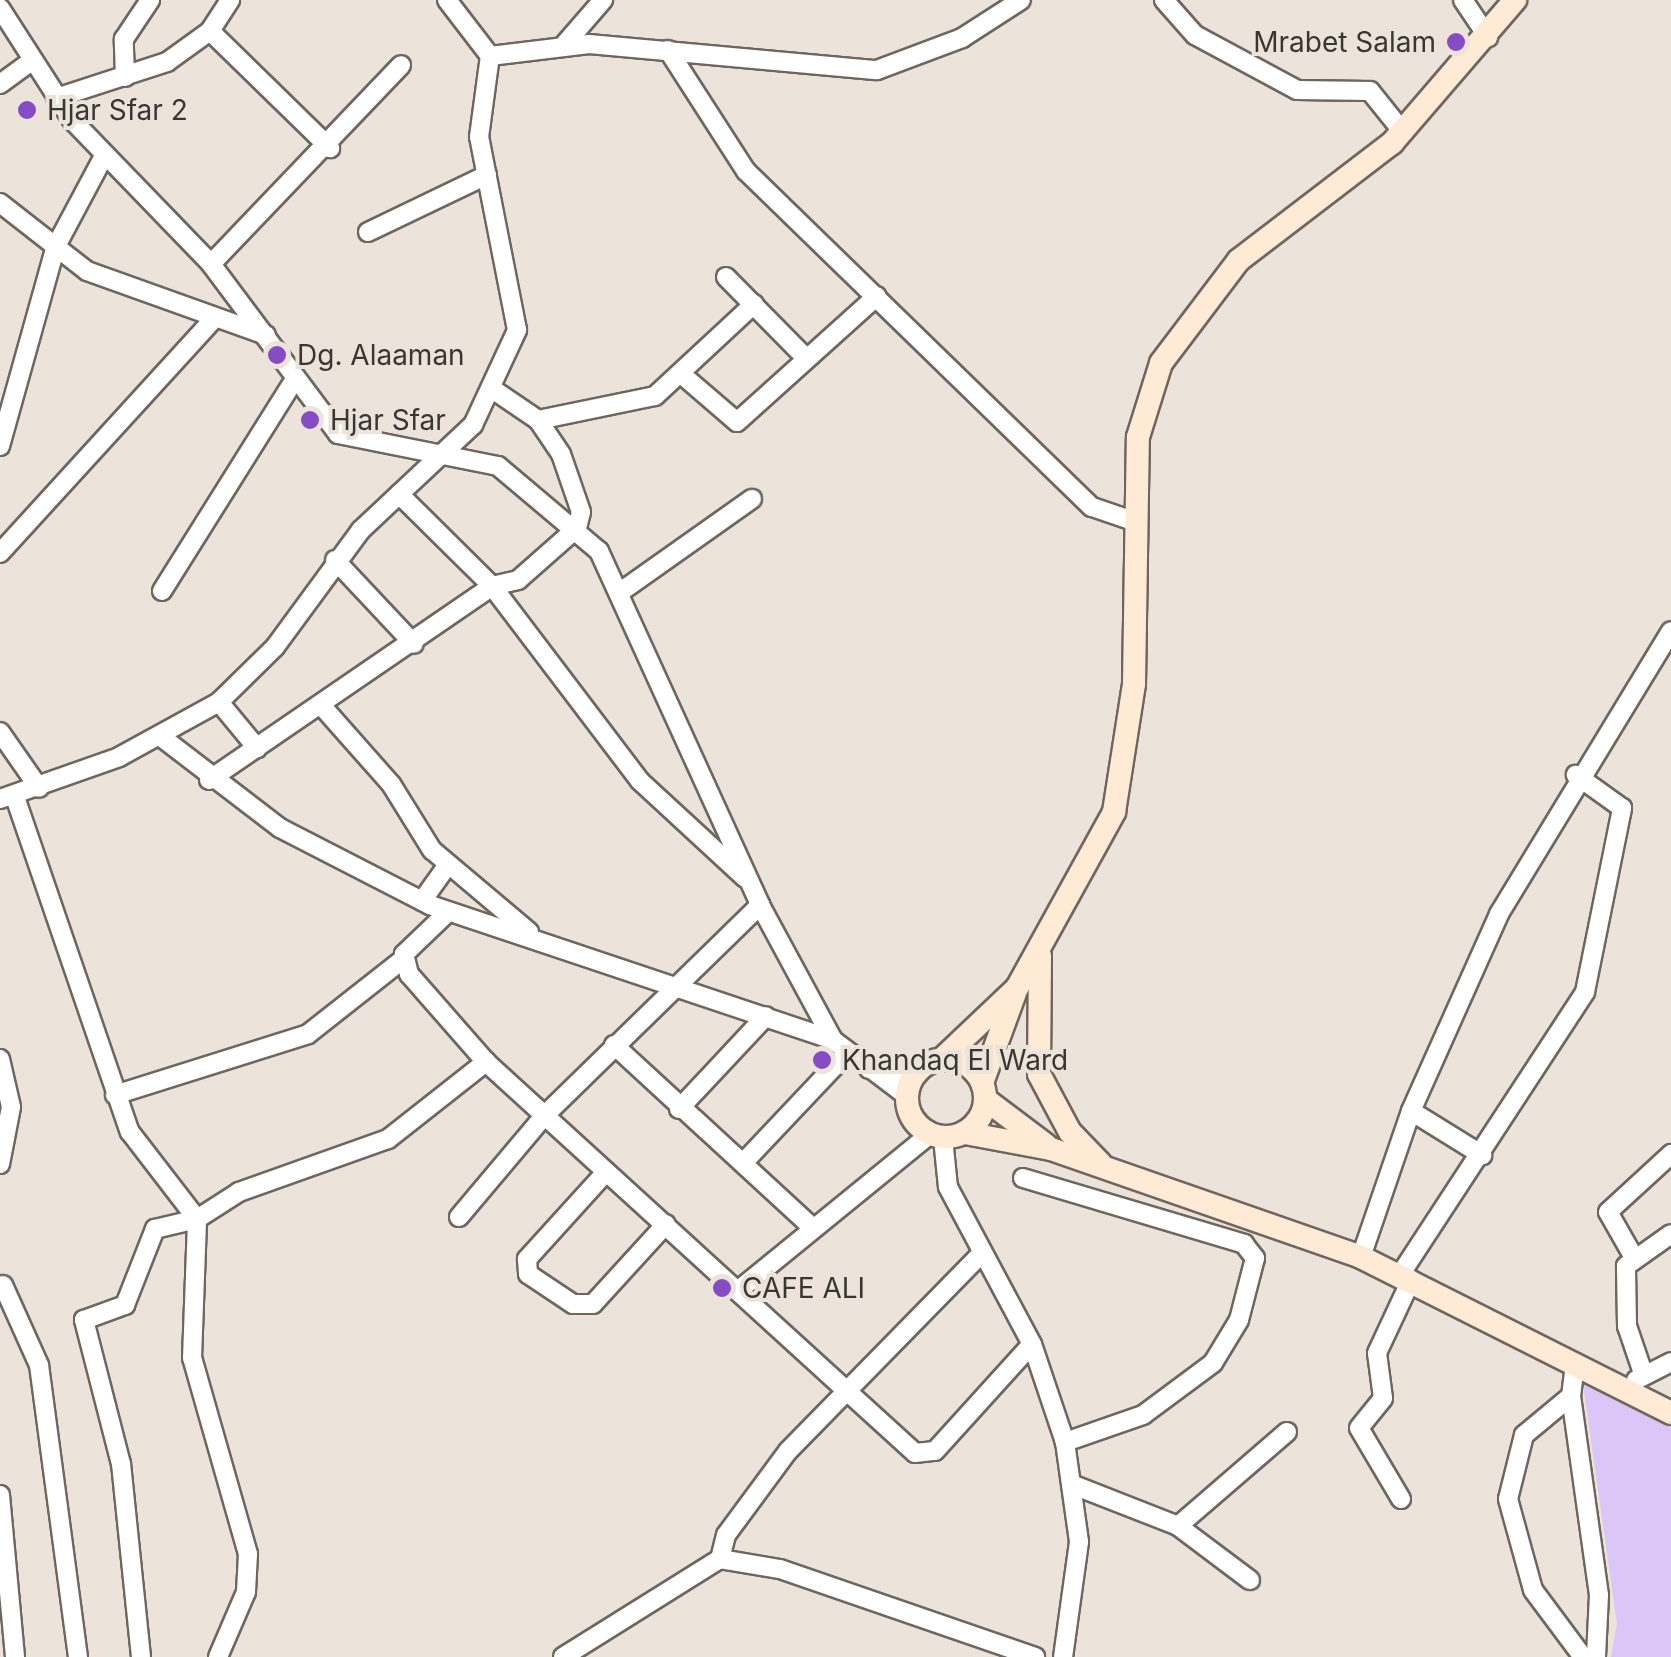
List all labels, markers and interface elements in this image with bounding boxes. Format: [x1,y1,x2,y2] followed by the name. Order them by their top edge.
[1253,25,1436,59] place label: Mrabet Salam
[1445,31,1467,53] marker: Mrabet Salam
[47,93,188,127] place label: Hjar Sfar 2
[16,99,38,121] marker: Hjar Sfar 2
[297,338,465,372] place label: Dg. Alaaman
[266,344,288,366] marker: Dg. Alaaman
[330,403,446,437] place label: Hjar Sfar
[299,409,321,431] marker: Hjar Sfar
[842,1043,1068,1077] place label: Khandaq El Ward
[811,1049,833,1071] marker: Khandaq El Ward
[742,1271,865,1305] place label: CAFE ALI
[711,1277,733,1299] marker: CAFE ALI

